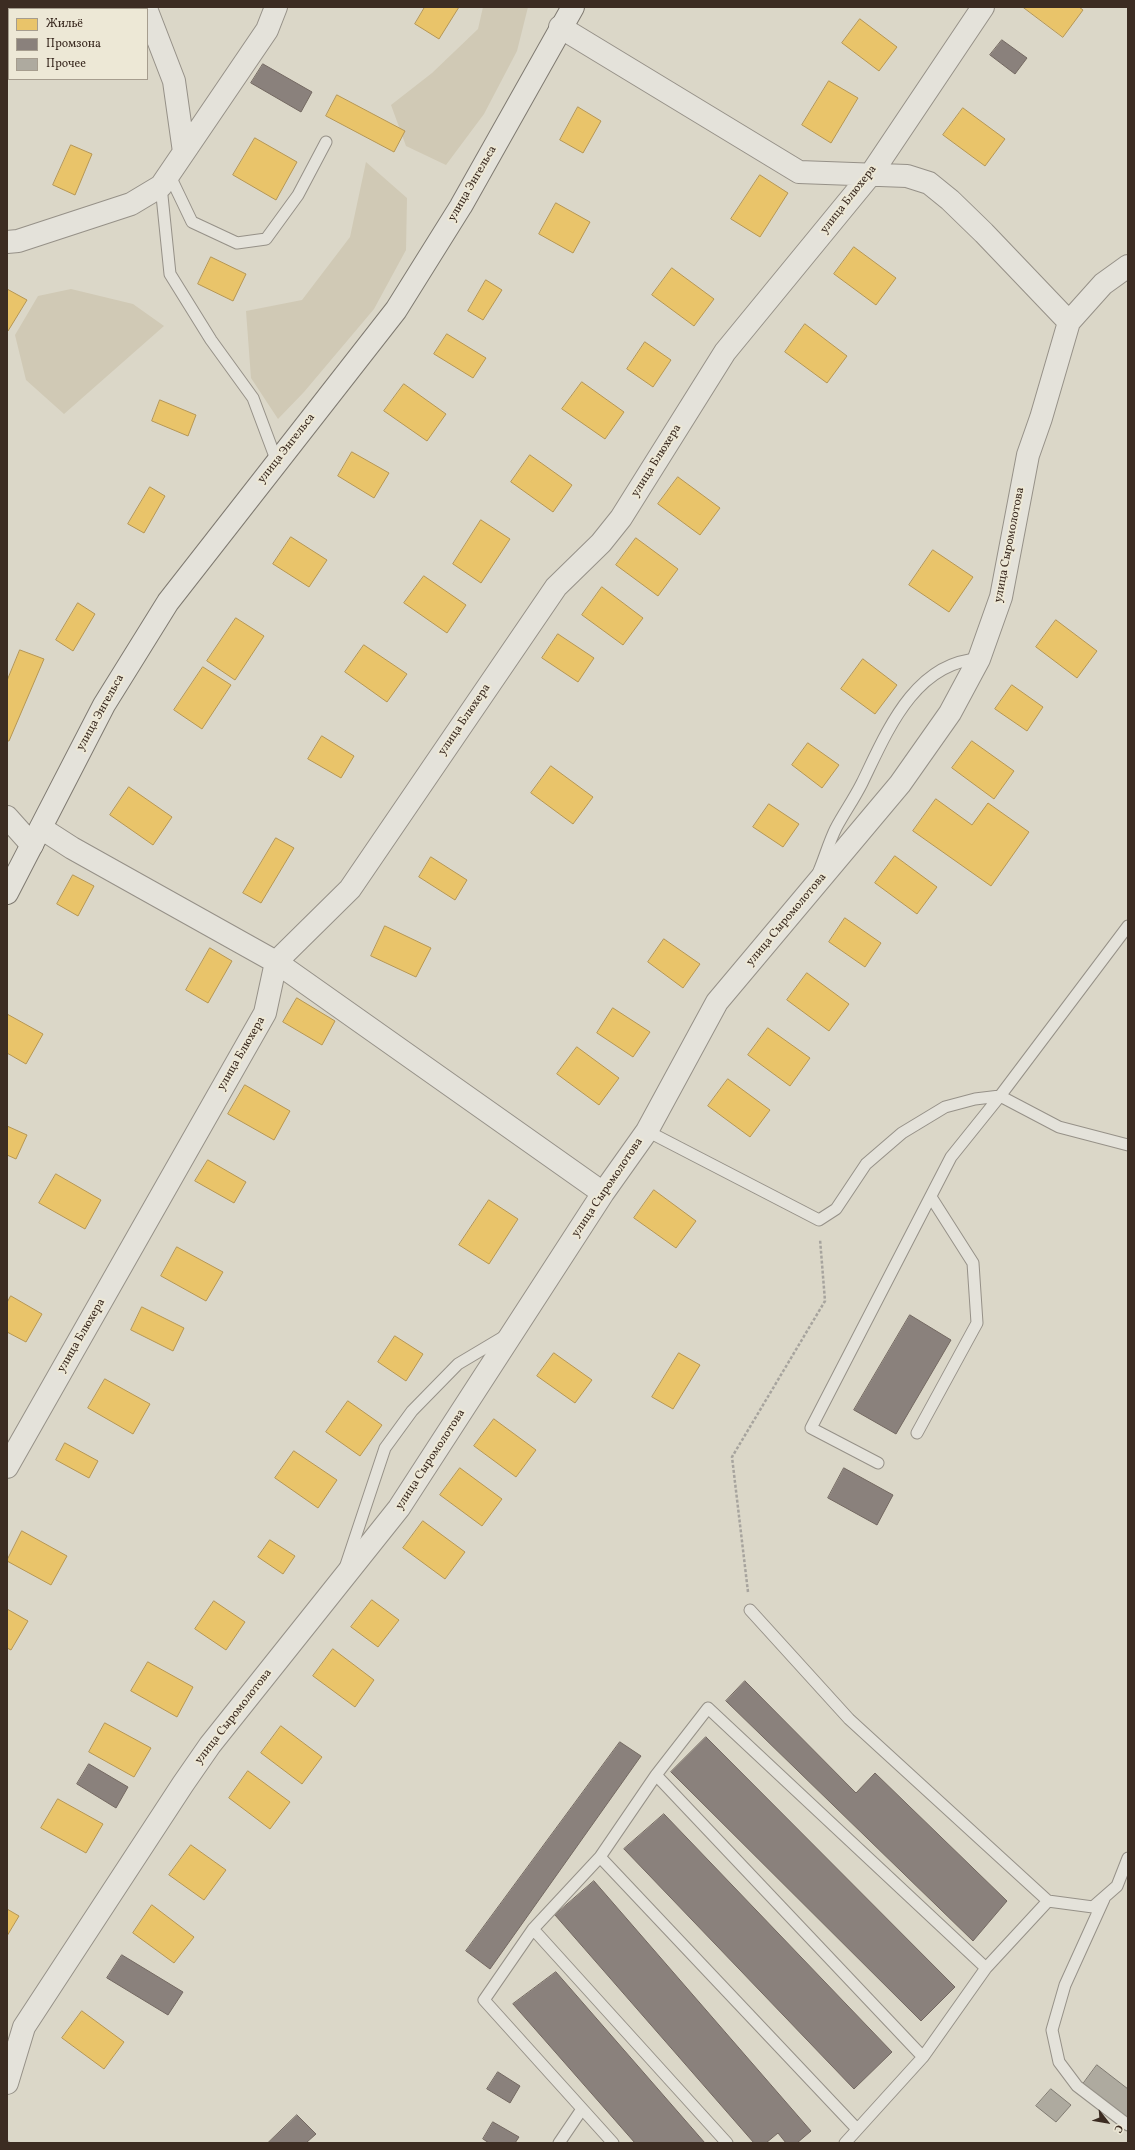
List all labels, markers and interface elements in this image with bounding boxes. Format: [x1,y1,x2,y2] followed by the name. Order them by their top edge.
[8,8,148,80] legend
[46,16,83,32] text: Жильё
[46,36,101,52] text: Промзона
[46,56,86,72] text: Прочее
[446,144,500,224] street label: улица Энгельса
[818,163,880,237] street label: улица Блюхера
[255,411,319,487] street label: улица Энгельса
[629,422,685,500] street label: улица Блюхера
[992,486,1028,604] street label: улица Сыромолотова
[74,672,128,754] street label: улица Энгельса
[436,682,494,758] street label: улица Блюхера
[744,871,830,969] street label: улица Сыромолотова
[215,1014,269,1094] street label: улица Блюхера
[569,1135,647,1241] street label: улица Сыромолотова
[55,1296,109,1376] street label: улица Блюхера
[393,1407,469,1513] street label: улица Сыромолотова
[192,1666,276,1768] street label: улица Сыромолотова
[1087,2102,1127,2142] north arrow
[1109,2122,1126,2135] text: С

